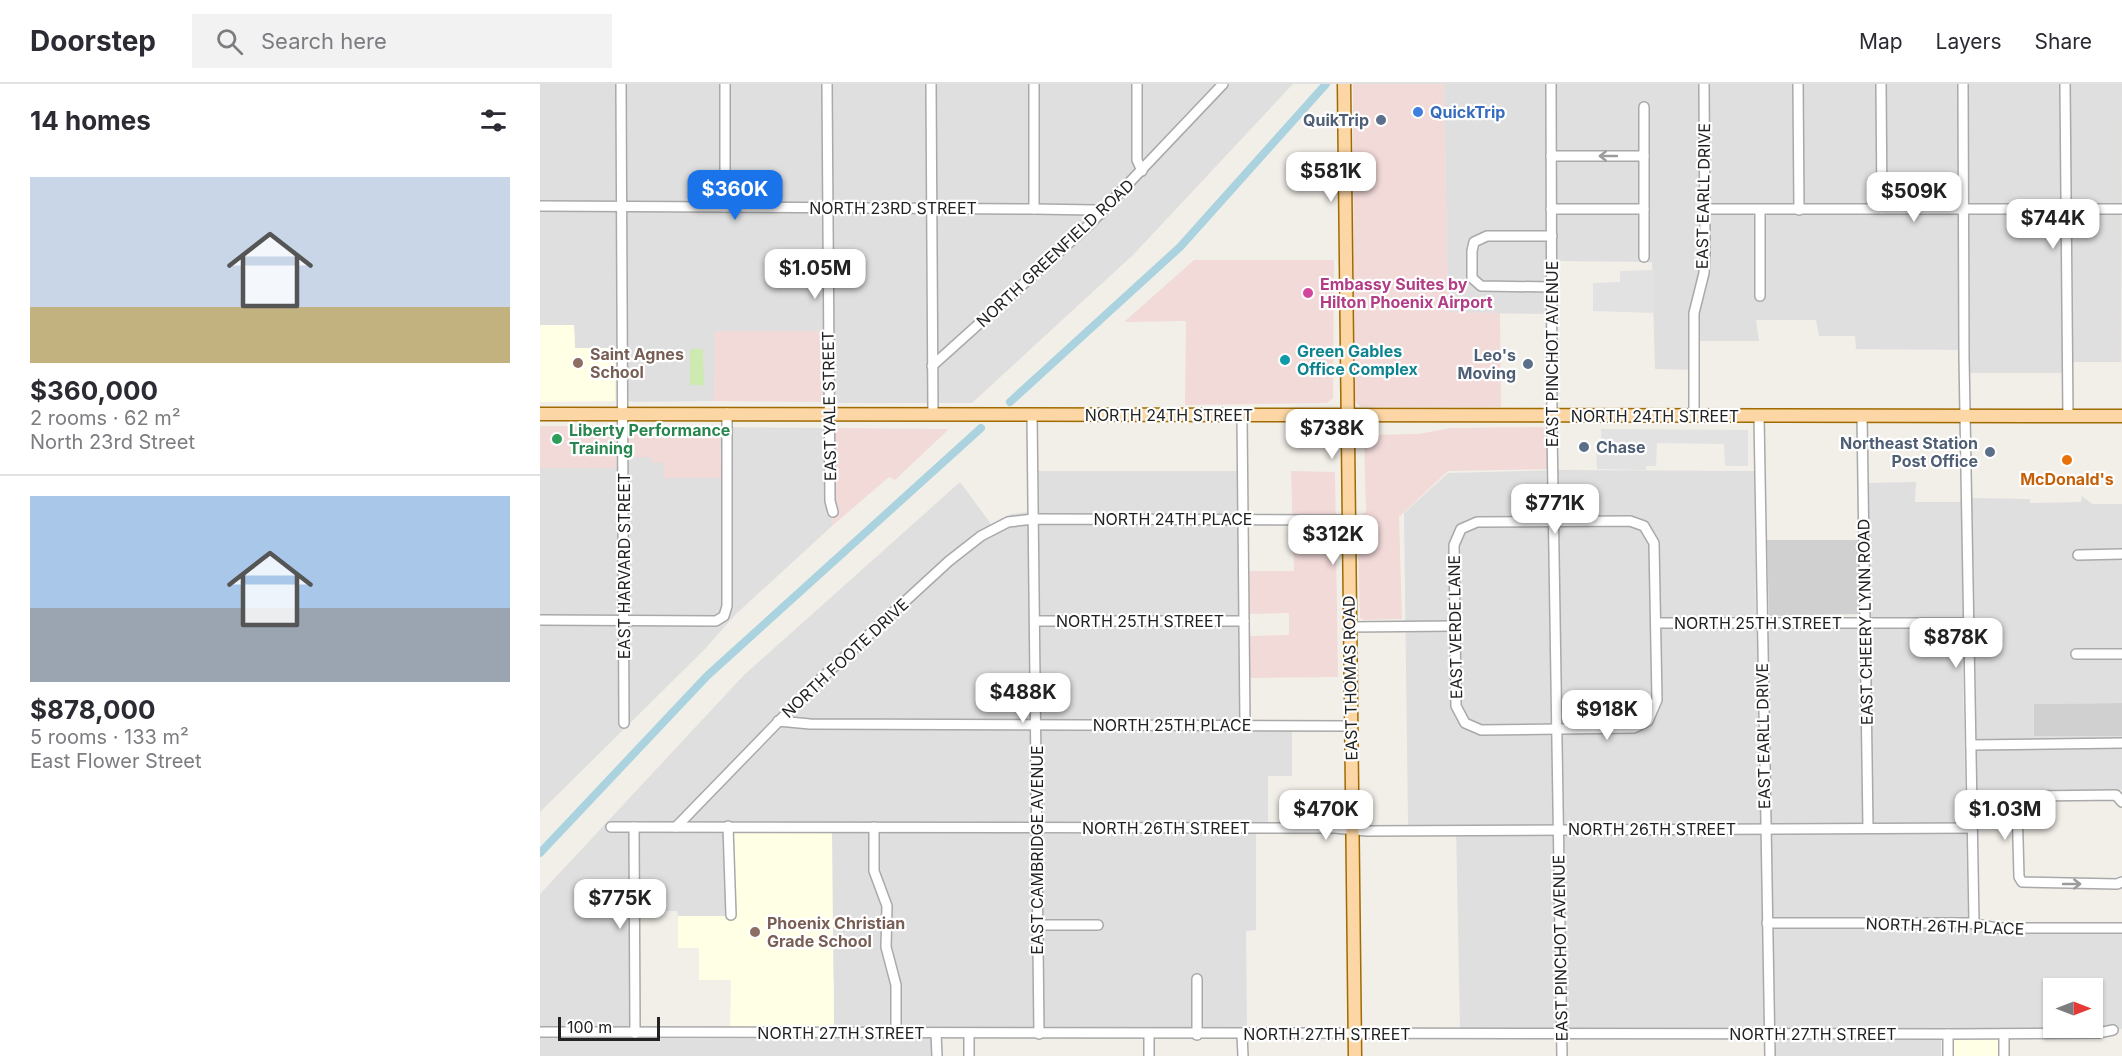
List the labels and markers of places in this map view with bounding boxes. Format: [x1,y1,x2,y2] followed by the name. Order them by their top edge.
[1430,102,1505,122] place label: QuickTrip
[1411,105,1425,119] marker: QuickTrip
[1303,110,1369,130] place label: QuikTrip
[1374,113,1388,127] marker: QuikTrip
[1289,152,1373,203] pin: $581K
[693,170,777,221] pin: $360K
[1872,172,1956,223] pin: $509K
[2011,199,2095,250] pin: $744K
[766,249,864,300] pin: $1.05M
[1320,274,1493,312] place label: Embassy Suites by Hilton Phoenix Airport
[1301,286,1315,300] marker: Embassy Suites by Hilton Phoenix Airport
[1297,341,1418,379] place label: Green Gables Office Complex
[590,344,684,382] place label: Saint Agnes School
[1458,345,1516,383] place label: Leo's Moving
[1278,353,1292,367] marker: Green Gables Office Complex
[571,356,585,370] marker: Saint Agnes School
[1521,357,1535,371] marker: Leo's Moving
[1290,409,1374,460] pin: $738K
[569,420,730,458] place label: Liberty Performance Training
[550,432,564,446] marker: Liberty Performance Training
[1840,433,1978,471] place label: Northeast Station Post Office
[1596,437,1646,457] place label: Chase
[1577,440,1591,454] marker: Chase
[1983,445,1997,459] marker: Northeast Station Post Office
[2060,453,2074,467] marker: McDonald's
[2020,469,2114,489] place label: McDonald's
[1513,484,1597,535] pin: $771K
[1291,515,1375,566] pin: $312K
[1914,618,1998,669] pin: $878K
[981,673,1065,724] pin: $488K
[1565,690,1649,741] pin: $918K
[1284,790,1368,841] pin: $470K
[1956,790,2054,841] pin: $1.03M
[578,879,662,930] pin: $775K
[767,913,905,951] place label: Phoenix Christian Grade School
[748,925,762,939] marker: Phoenix Christian Grade School

